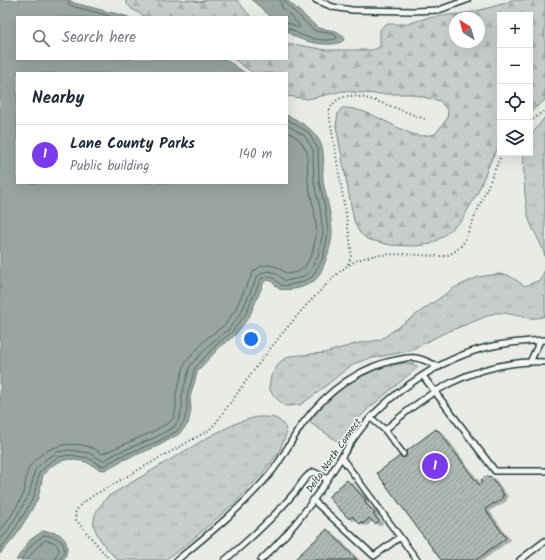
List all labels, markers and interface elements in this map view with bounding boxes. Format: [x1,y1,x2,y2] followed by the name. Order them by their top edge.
[449,12,485,48] north arrow
[497,12,533,156] map controls
[497,12,533,48] button: +
[16,16,288,60] search box
[62,26,136,50] text: Search here
[30,27,52,49] icon: search
[497,48,533,84] button: −
[497,84,533,120] button: locate
[32,85,84,112] text: Nearby
[497,120,533,156] button: layers
[70,132,195,156] text: Lane County Parks
[43,144,47,165] text: 1
[239,144,272,165] text: 140 m
[70,156,149,177] text: Public building
[241,329,261,349] your location
[302,415,366,496] street label: Delta North Connect
[422,451,448,481] pin: 1

